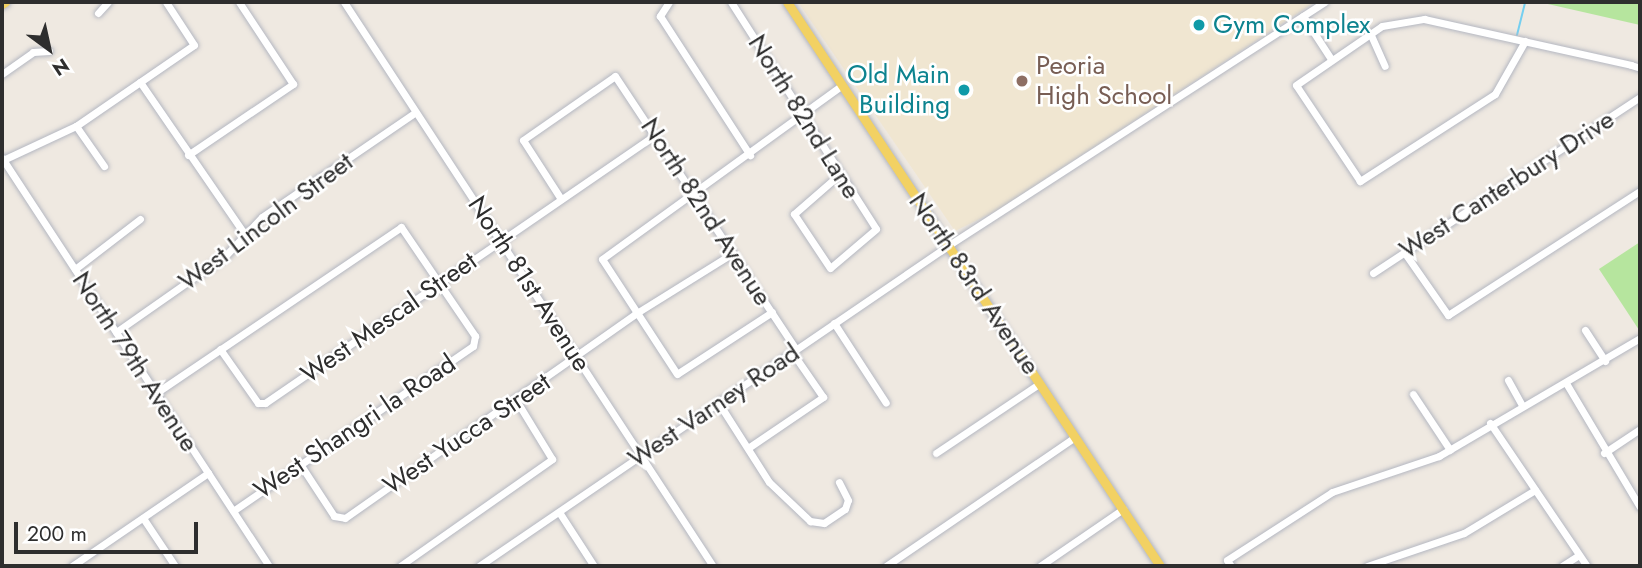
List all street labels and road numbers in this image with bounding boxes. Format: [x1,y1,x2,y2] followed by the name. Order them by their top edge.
[741,29,867,205] street label: North 82nd Lane
[1394,104,1620,266] street label: West Canterbury Drive
[634,112,778,312] street label: North 82nd Avenue
[173,146,359,298] street label: West Lincoln Street
[902,187,1046,381] street label: North 83rd Avenue
[461,191,597,377] street label: North 81st Avenue
[295,246,483,390] street label: West Mescal Street
[65,266,205,458] street label: North 79th Avenue
[623,337,805,475] street label: West Varney Road
[248,348,462,506] street label: West Shangri la Road
[377,367,557,501] street label: West Yucca Street

